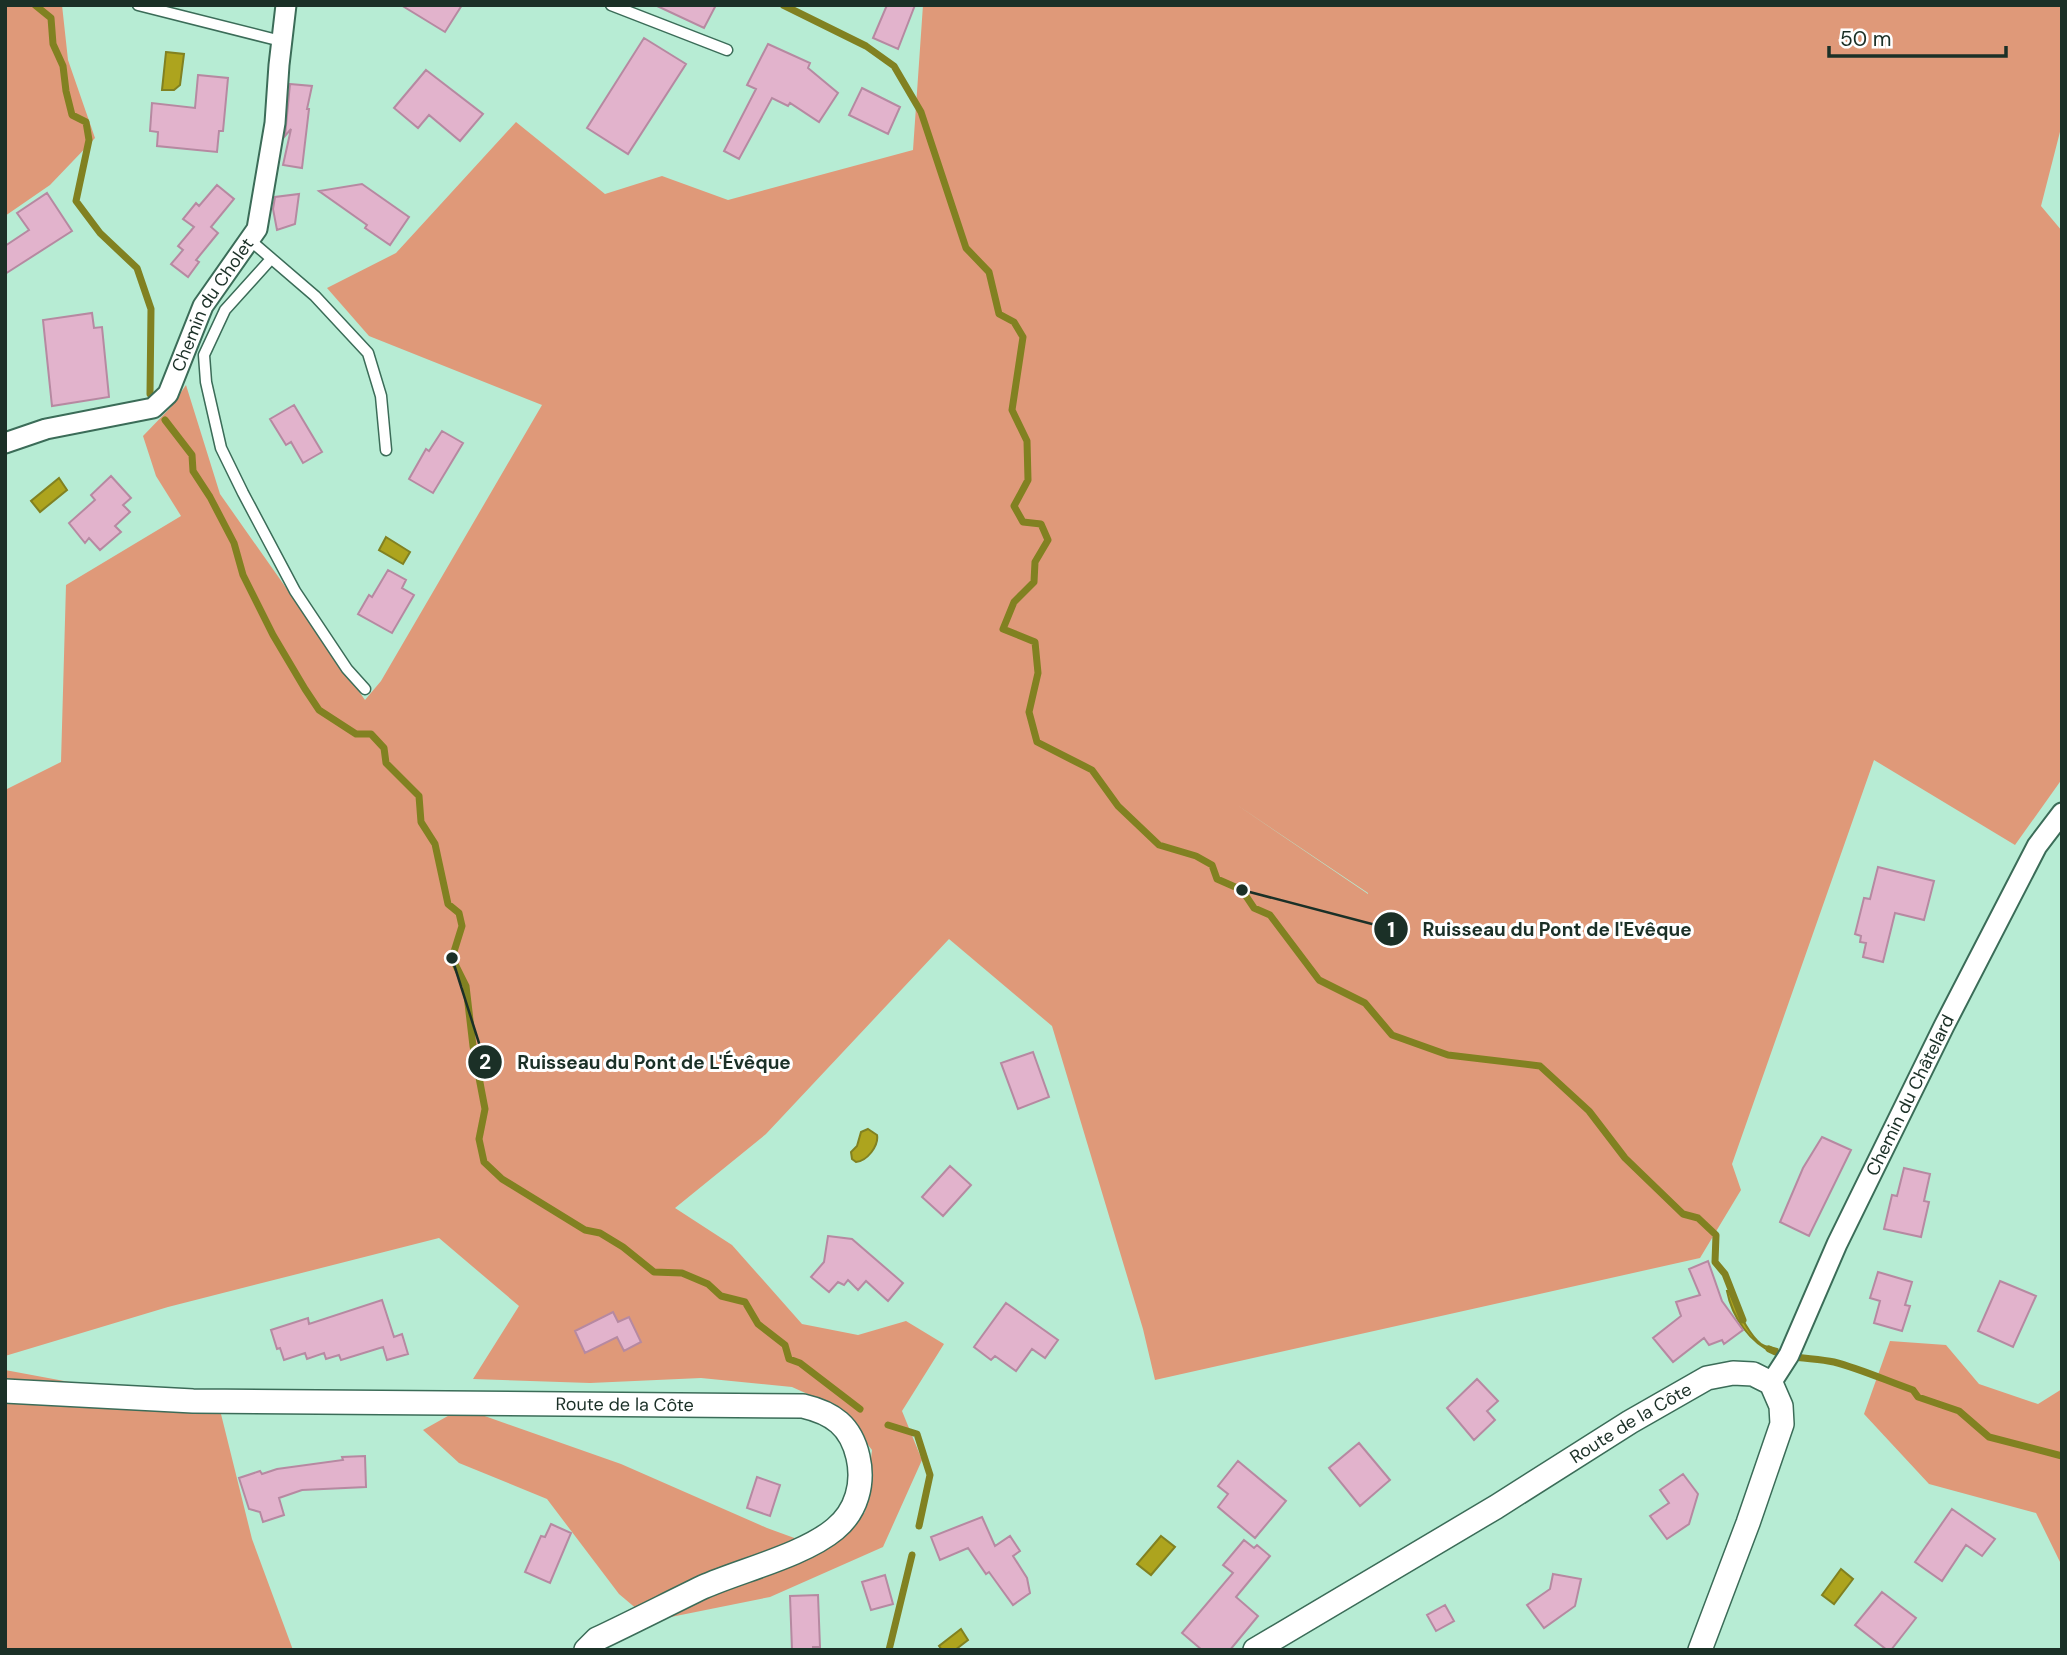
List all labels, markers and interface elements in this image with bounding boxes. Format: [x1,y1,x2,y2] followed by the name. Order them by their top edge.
[1829,14,2006,58] scale bar
[1840,25,1891,53] text: 50 m
[166,233,259,375] street label: Chemin du Cholet
[1373,909,1705,949] callout: Ruisseau du Pont de l'Evêque
[1387,916,1395,944] text: 1
[1422,917,1692,942] text: Ruisseau du Pont de l'Evêque
[1860,1010,1960,1180] street label: Chemin du Châtelard
[468,1042,804,1082] callout: Ruisseau du Pont de L'Évêque
[479,1048,491,1076] text: 2
[517,1050,791,1075] text: Ruisseau du Pont de L'Évêque
[1565,1377,1696,1469] street label: Route de la Côte
[556,1392,694,1417] street label: Route de la Côte

